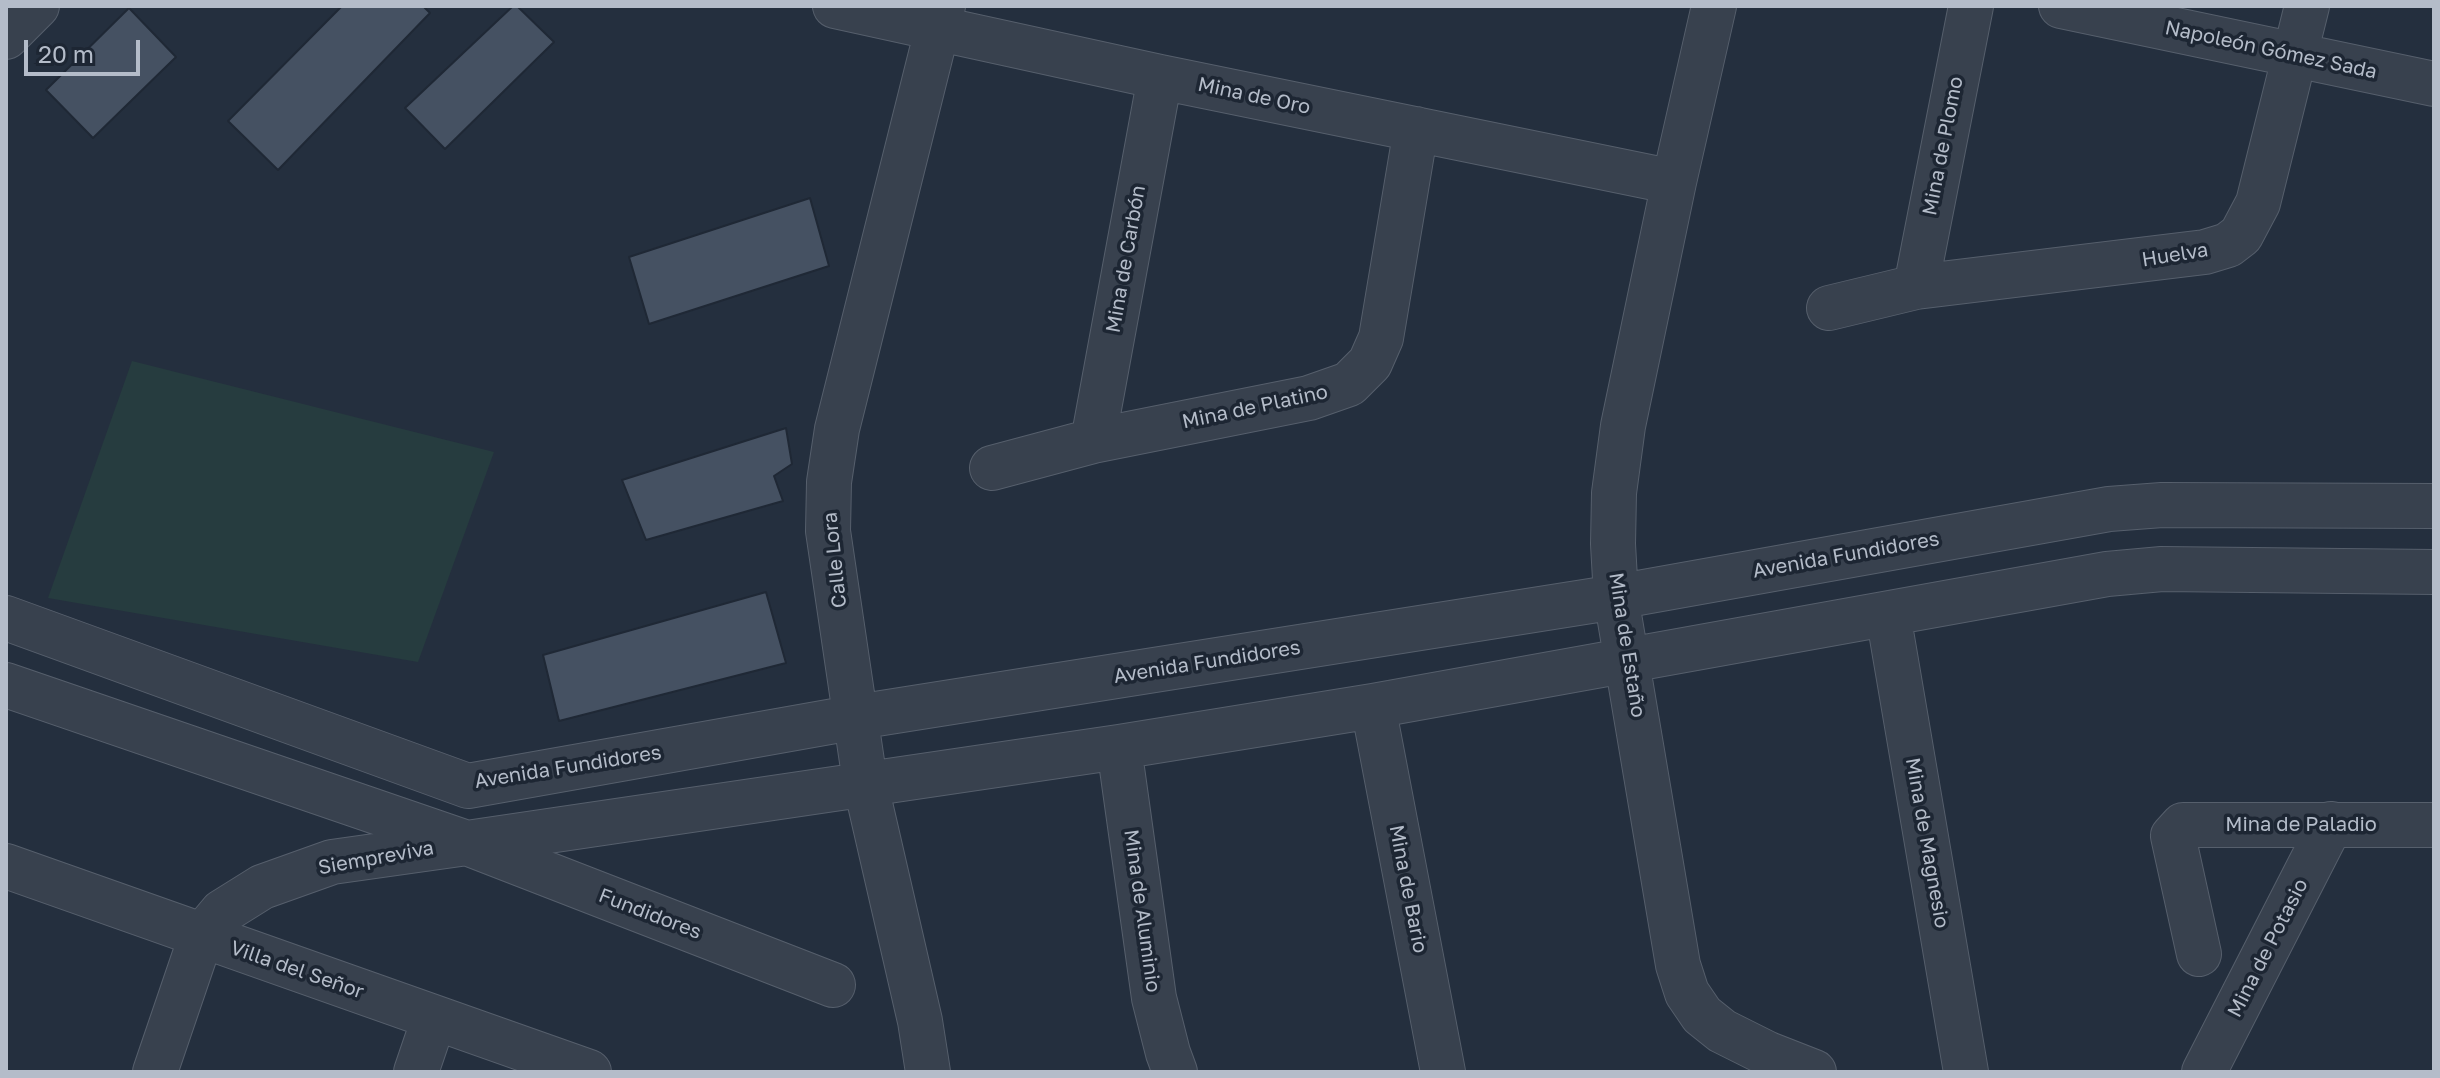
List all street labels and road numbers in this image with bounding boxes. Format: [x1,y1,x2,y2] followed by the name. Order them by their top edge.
[2163,16,2379,84] street label: Napoleón Gómez Sada
[1196,72,1312,120] street label: Mina de Oro
[1918,74,1968,218] street label: Mina de Plomo
[1101,183,1151,335] street label: Mina de Carbón
[2140,238,2210,272] street label: Huelva
[1180,380,1330,434] street label: Mina de Platino
[818,511,852,609] street label: Calle Lora
[1751,527,1941,583] street label: Avenida Fundidores
[1604,571,1650,719] street label: Mina de Estaño
[1112,635,1302,689] street label: Avenida Fundidores
[473,740,663,794] street label: Avenida Fundidores
[1900,756,1954,930] street label: Mina de Magnesio
[2225,813,2377,837] street label: Mina de Paladio
[1384,823,1432,955] street label: Mina de Bario
[1119,828,1165,994] street label: Mina de Aluminio
[316,836,436,880] street label: Siempreviva
[2223,875,2313,1021] street label: Mina de Potasio
[595,883,705,945] street label: Fundidores
[227,936,367,1004] street label: Villa del Señor

